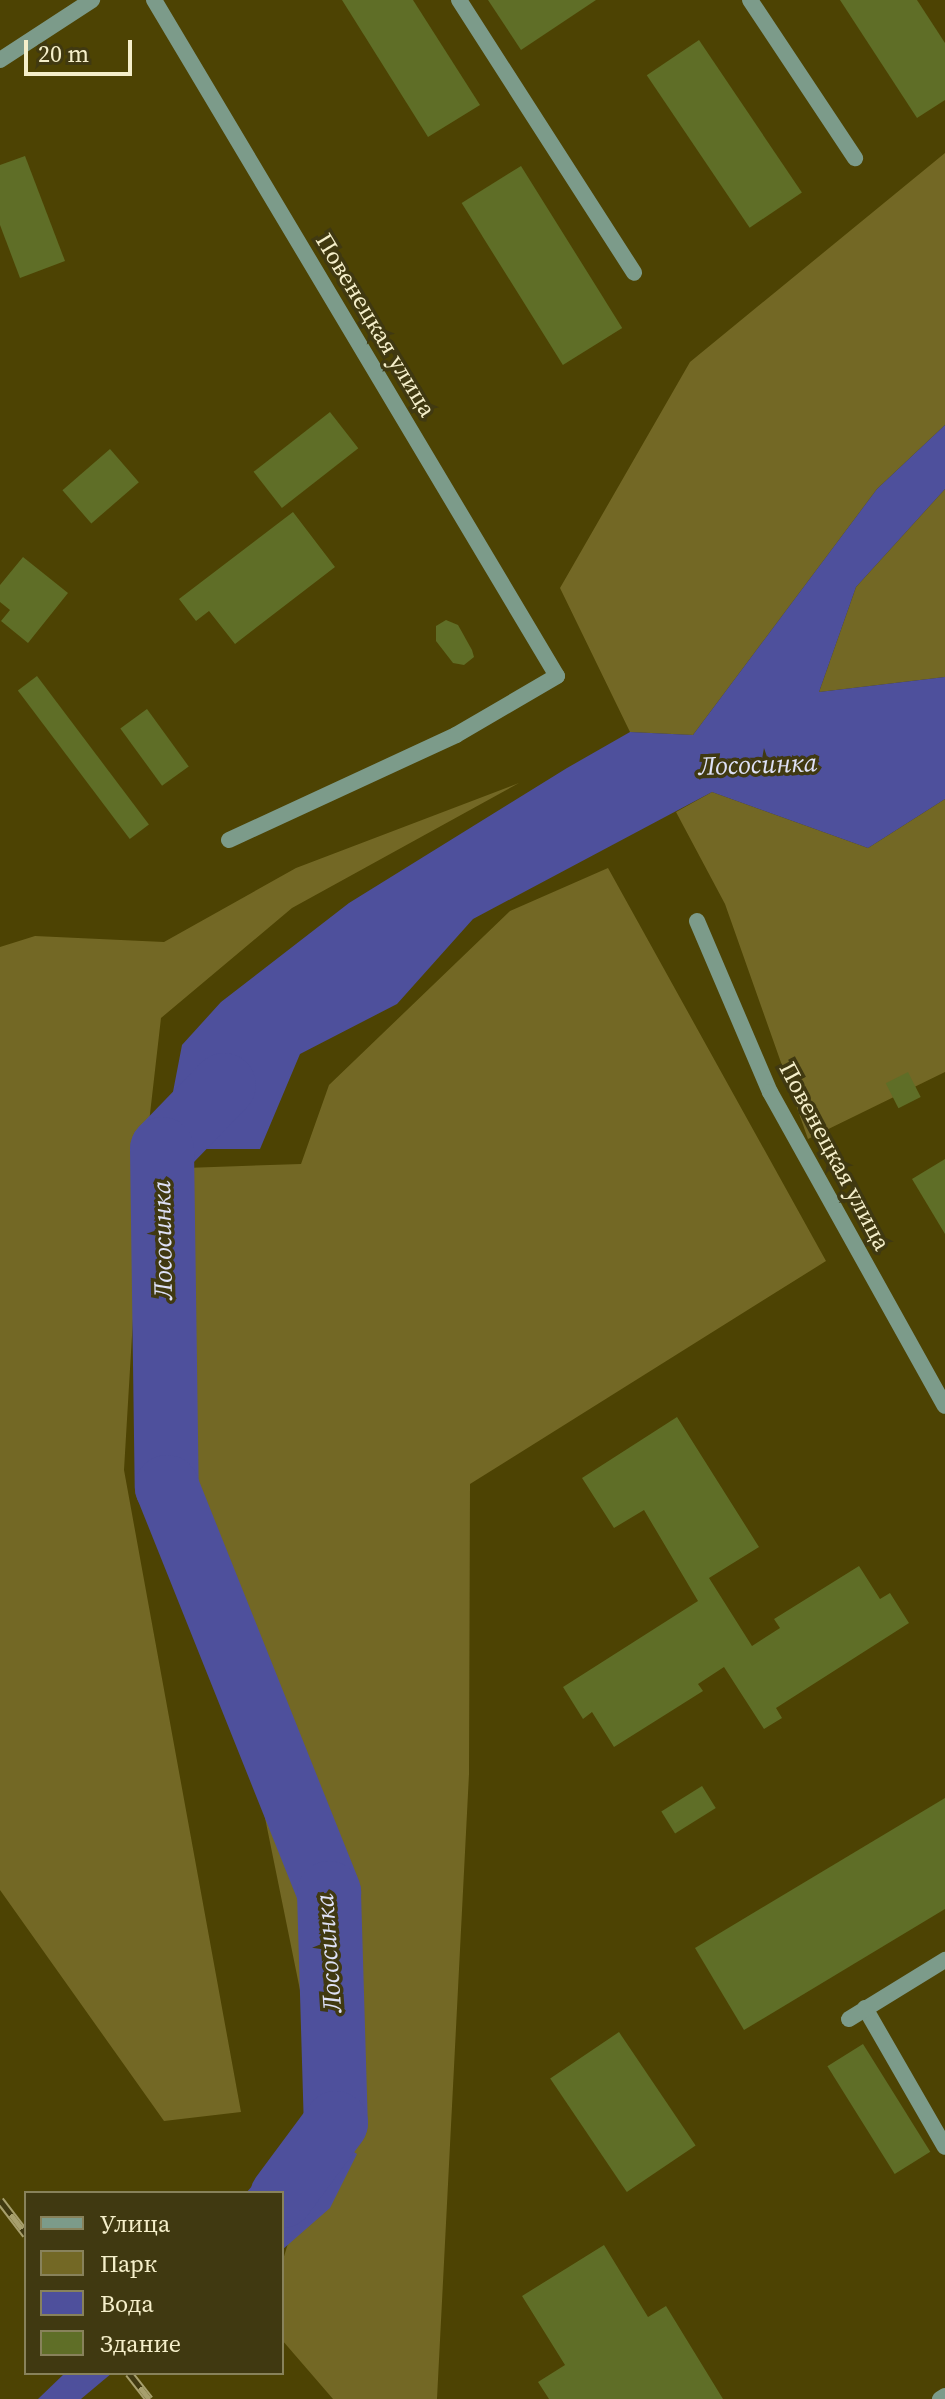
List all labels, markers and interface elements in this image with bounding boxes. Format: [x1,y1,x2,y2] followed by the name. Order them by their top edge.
[28,24,136,74] scale bar
[38,37,89,70] text: 20 m
[310,228,442,422] street label: Повенецкая улица
[698,747,818,783] water label: Лососинка
[773,1057,897,1255] street label: Повенецкая улица
[146,1180,180,1300] water label: Лососинка
[309,1893,349,2013] water label: Лососинка
[24,2191,284,2375] legend
[100,2207,170,2240] text: Улица
[100,2247,157,2280] text: Парк
[100,2287,154,2320] text: Вода
[100,2327,181,2360] text: Здание

